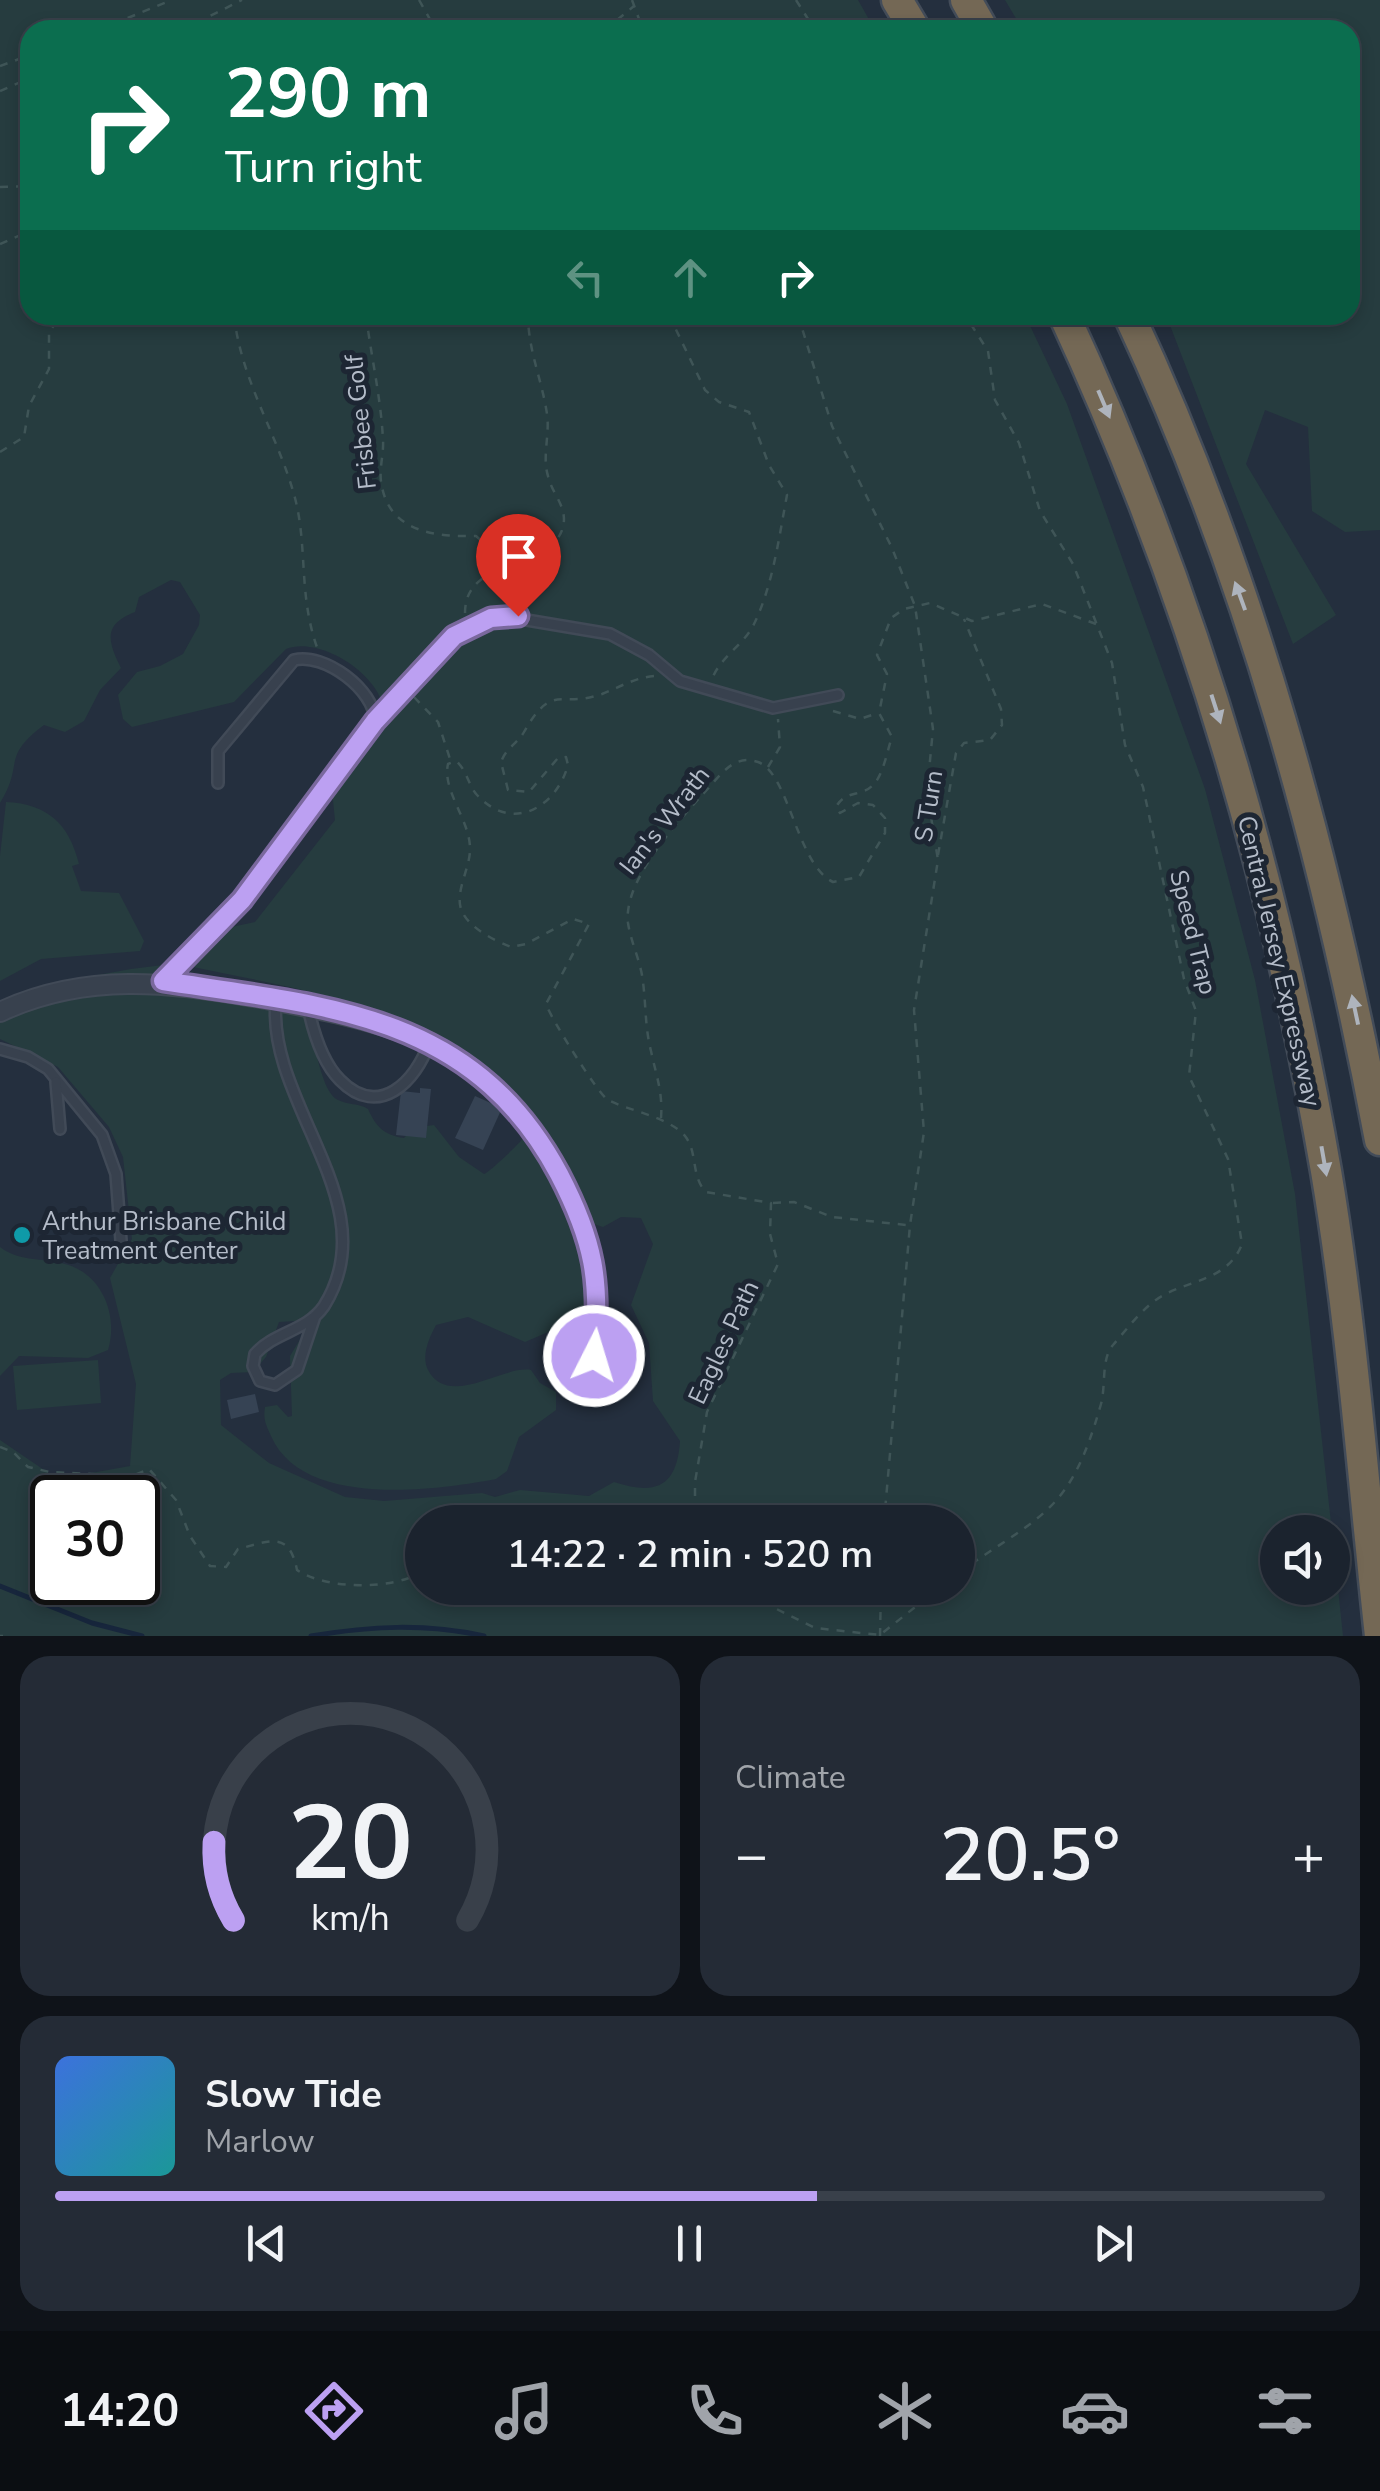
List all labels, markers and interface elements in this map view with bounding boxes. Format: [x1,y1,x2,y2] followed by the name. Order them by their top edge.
[225,46,431,142] text: 290 m
[60,60,190,190] icon: right
[225,137,422,198] text: Turn right
[558,250,613,305] icon: left
[663,250,718,305] icon: ahead
[768,250,823,305] icon: right
[337,352,385,491] street label: Frisbee Golf
[1096,389,1112,419] one-way arrow
[476,514,561,617] pin
[491,529,546,584] icon: arrive
[1232,581,1247,611] one-way arrow
[1209,694,1224,724] one-way arrow
[612,759,718,882] street label: Ian's Wrath
[907,768,951,844] street label: S Turn
[1229,812,1329,1110] street label: Central Jersey Expressway
[1161,866,1225,998] street label: Speed Trap
[1347,994,1363,1025] one-way arrow
[1317,1146,1332,1177] one-way arrow
[42,1205,286,1268] place label: Arthur Brisbane Child Treatment Center
[11,1224,33,1246] marker: Arthur Brisbane Child Treatment Center
[680,1275,767,1410] street label: Eagles Path
[542,1304,646,1408] position arrow
[30,1475,160,1605] speed limit sign: 30
[1260,1515,1350,1605] map controls
[1260,1515,1350,1605] button: sound
[507,1529,873,1580] text: 14:22 · 2 min · 520 m
[735,1756,846,1799] text: Climate
[288,1773,412,1915] text: 20
[940,1804,1120,1906] text: 20.5°
[735,1818,768,1893] text: −
[1292,1818,1325,1893] text: +
[311,1894,389,1943] text: km/h
[205,2069,382,2120] text: Slow Tide
[205,2120,315,2163] text: Marlow
[239,2216,294,2271] icon: previous
[662,2216,717,2271] icon: pause
[1086,2216,1141,2271] icon: next
[299,2376,369,2446] icon: directions
[489,2376,559,2446] icon: music
[680,2376,750,2446] icon: phone
[870,2376,940,2446] icon: climate
[1060,2376,1130,2446] icon: car
[1250,2376,1320,2446] icon: filters
[60,2381,179,2442] text: 14:20

